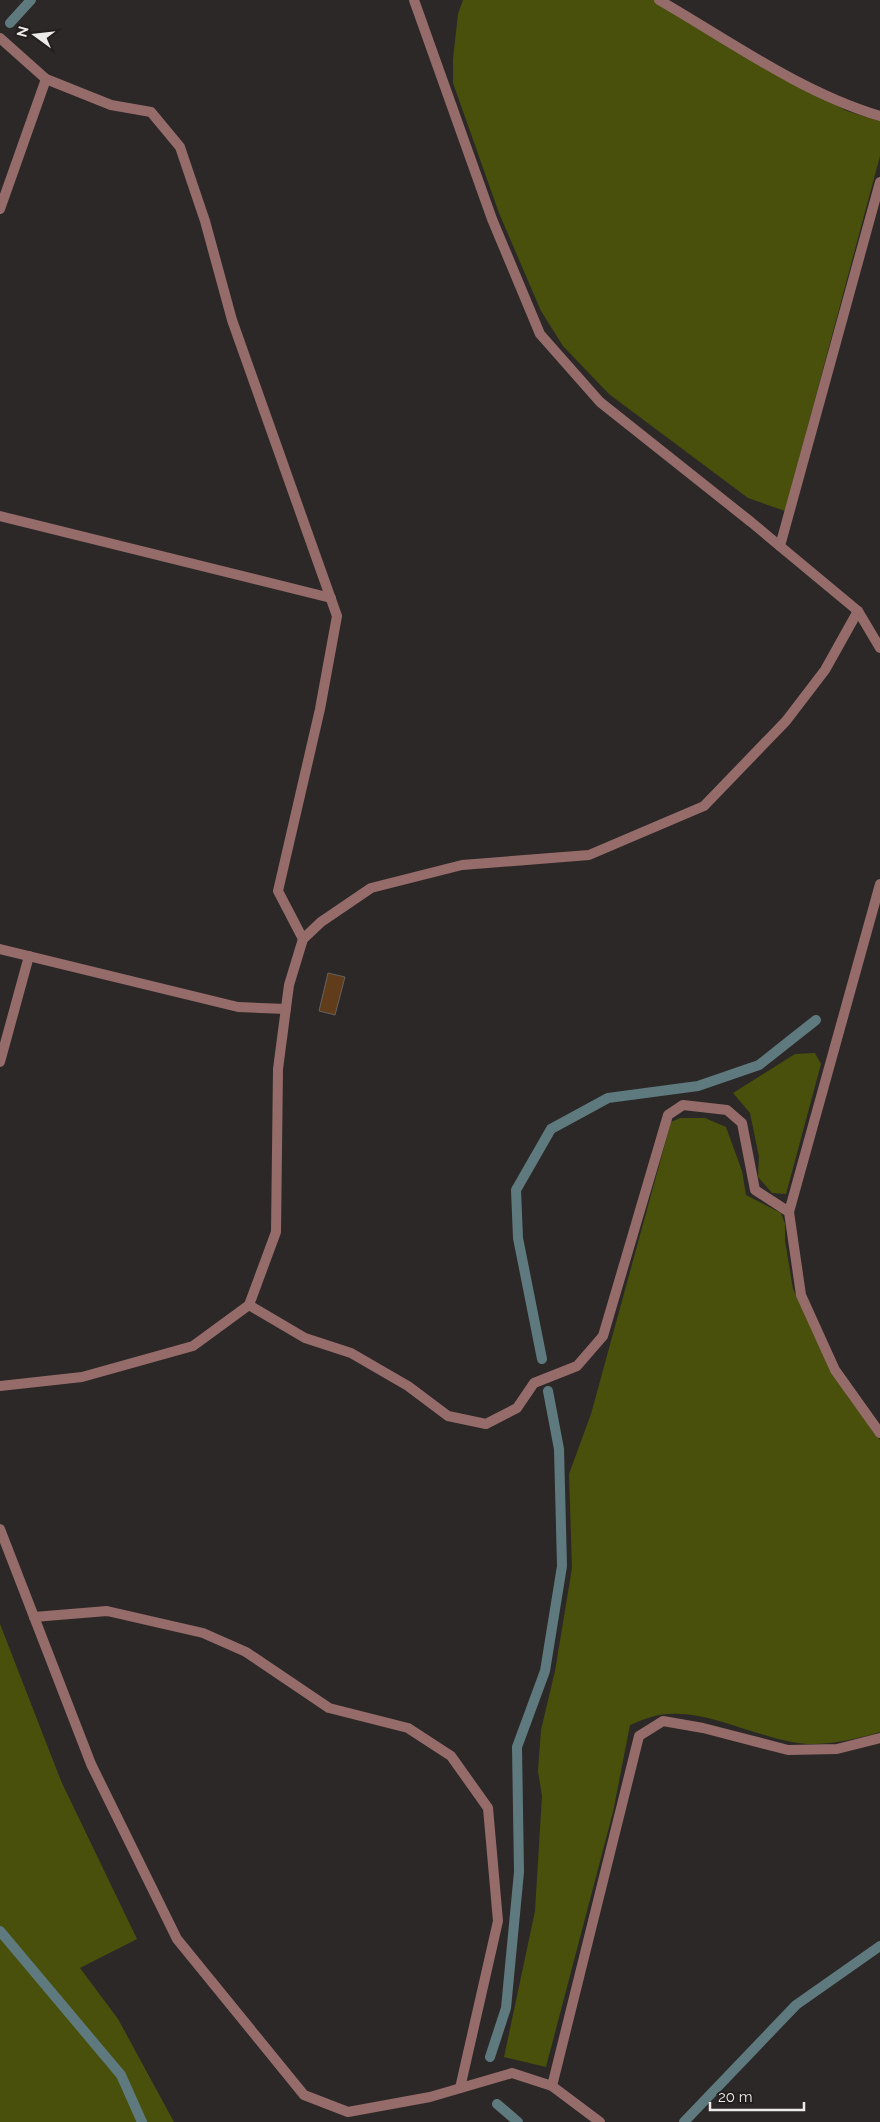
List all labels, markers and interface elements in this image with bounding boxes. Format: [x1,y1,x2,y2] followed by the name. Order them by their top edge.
[10,10,60,60] north arrow
[13,24,32,39] text: N
[710,2080,804,2112] scale bar
[718,2088,753,2106] text: 20 m

